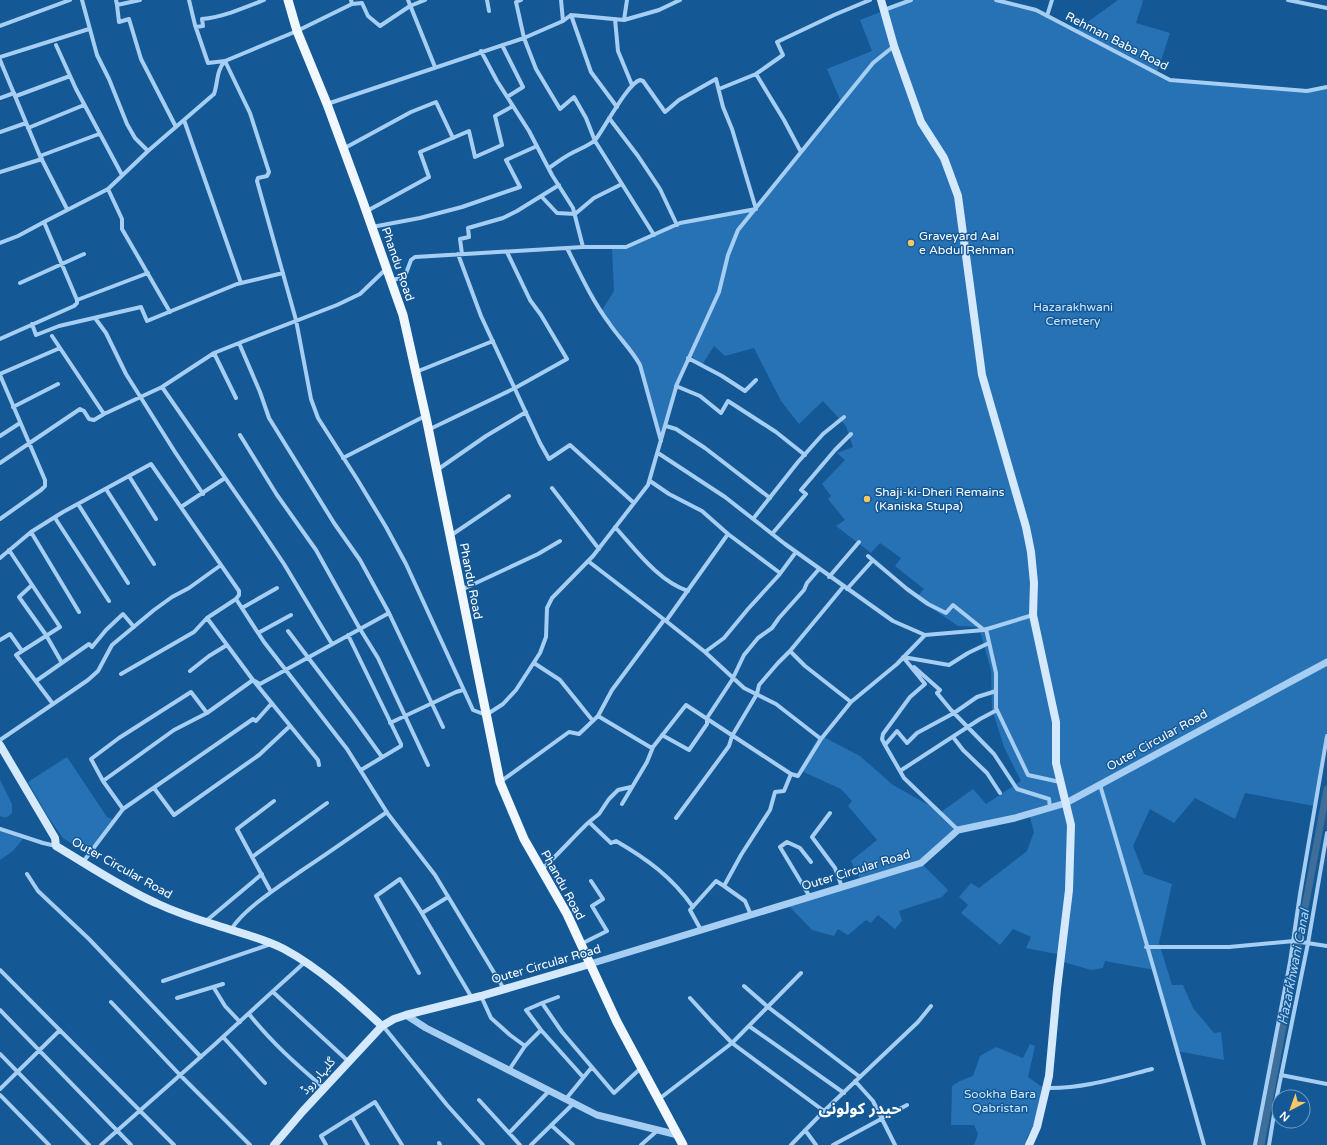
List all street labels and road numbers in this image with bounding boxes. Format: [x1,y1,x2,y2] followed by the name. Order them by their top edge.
[1063,9,1171,73] street label: Rehman Baba Road
[379,225,417,303] street label: Phandu Road
[457,542,485,620] street label: Phandu Road
[1104,706,1210,774] street label: Outer Circular Road
[69,834,175,902] street label: Outer Circular Road
[800,847,912,893] street label: Outer Circular Road
[538,848,588,922] street label: Phandu Road
[490,942,602,986] street label: Outer Circular Road
[298,1054,340,1098] street label: گلبہار روڈ

